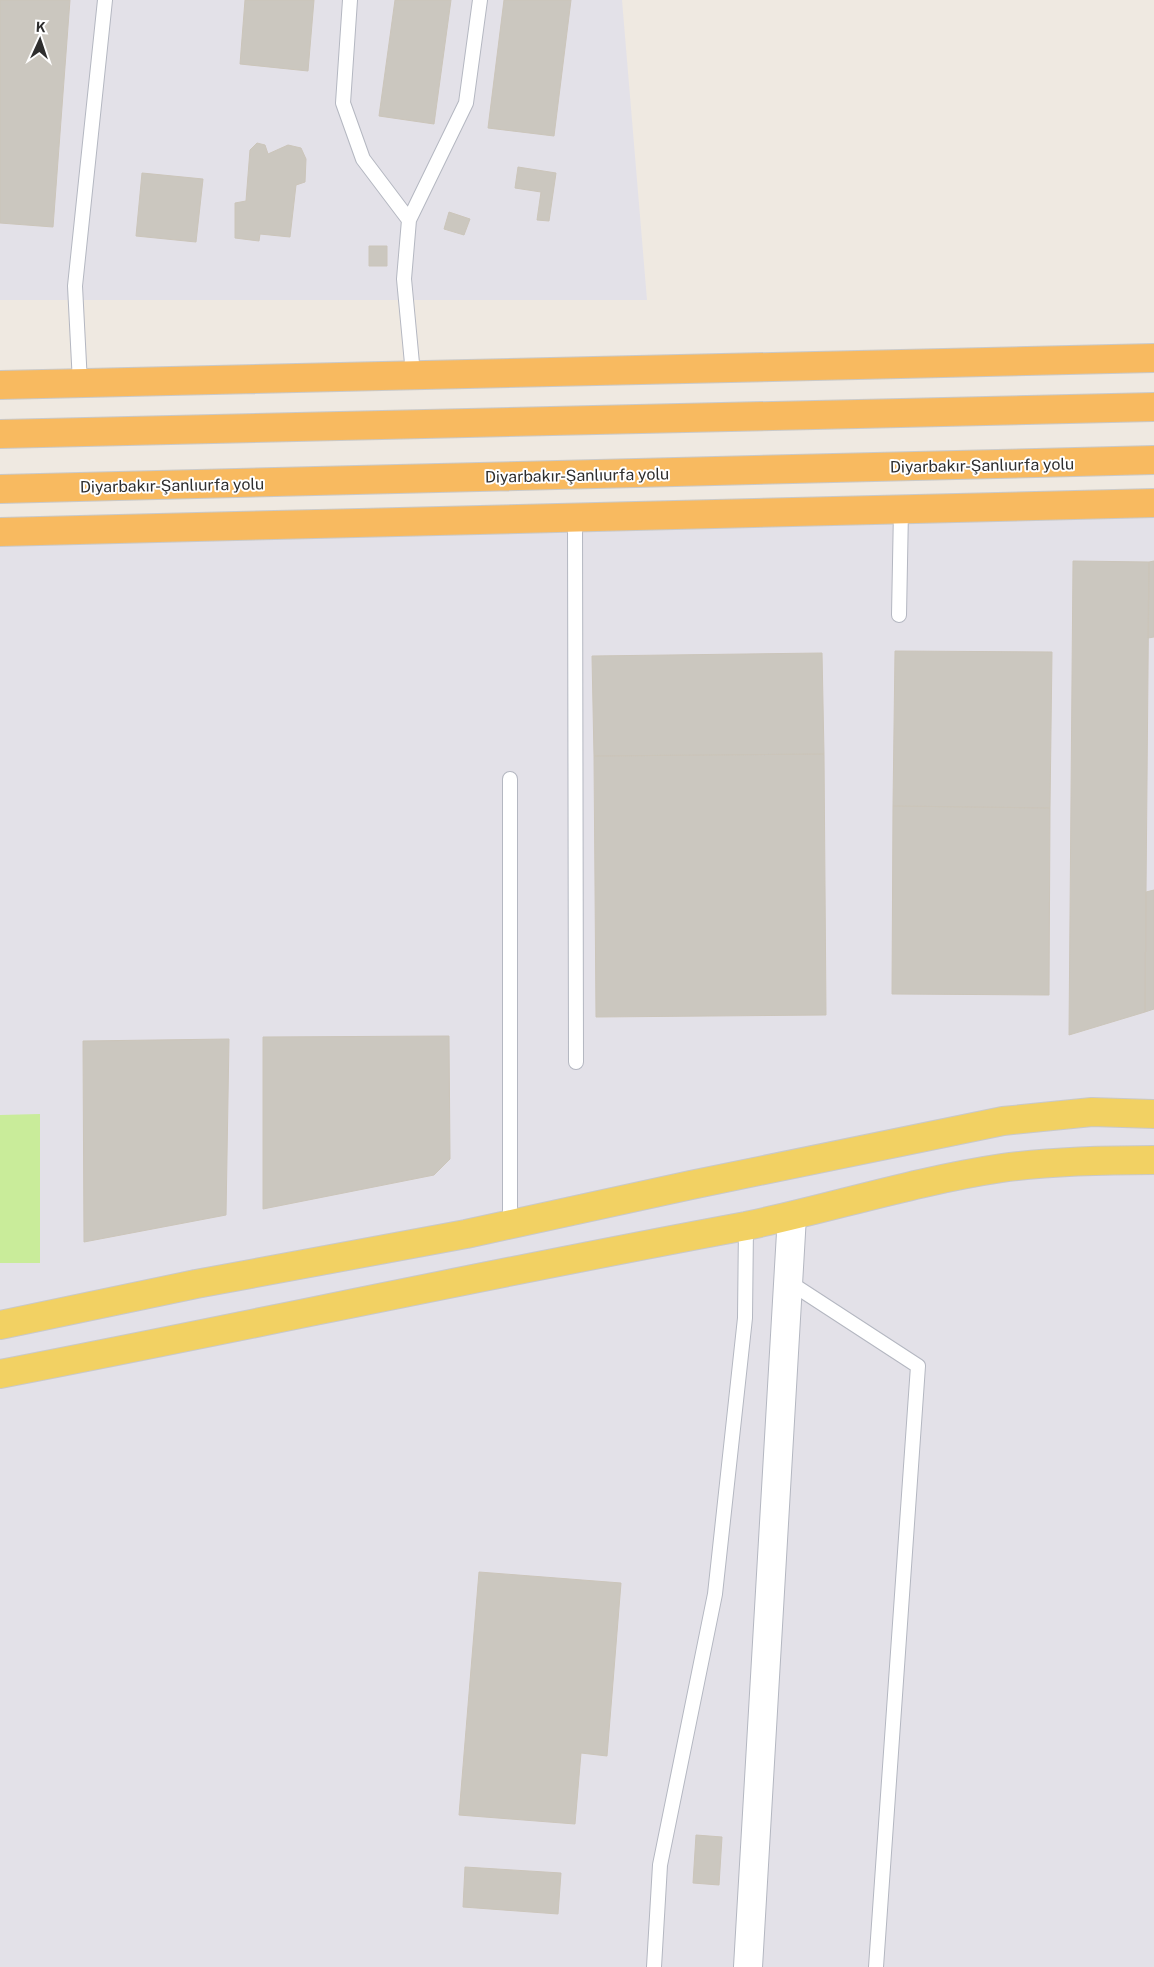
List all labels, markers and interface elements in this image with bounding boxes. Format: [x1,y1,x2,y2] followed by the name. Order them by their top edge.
[15,15,65,65] north arrow
[35,19,46,35] text: K
[890,454,1074,477] street label: Diyarbakır-Şanlıurfa yolu
[485,464,669,487] street label: Diyarbakır-Şanlıurfa yolu
[80,474,264,497] street label: Diyarbakır-Şanlıurfa yolu

